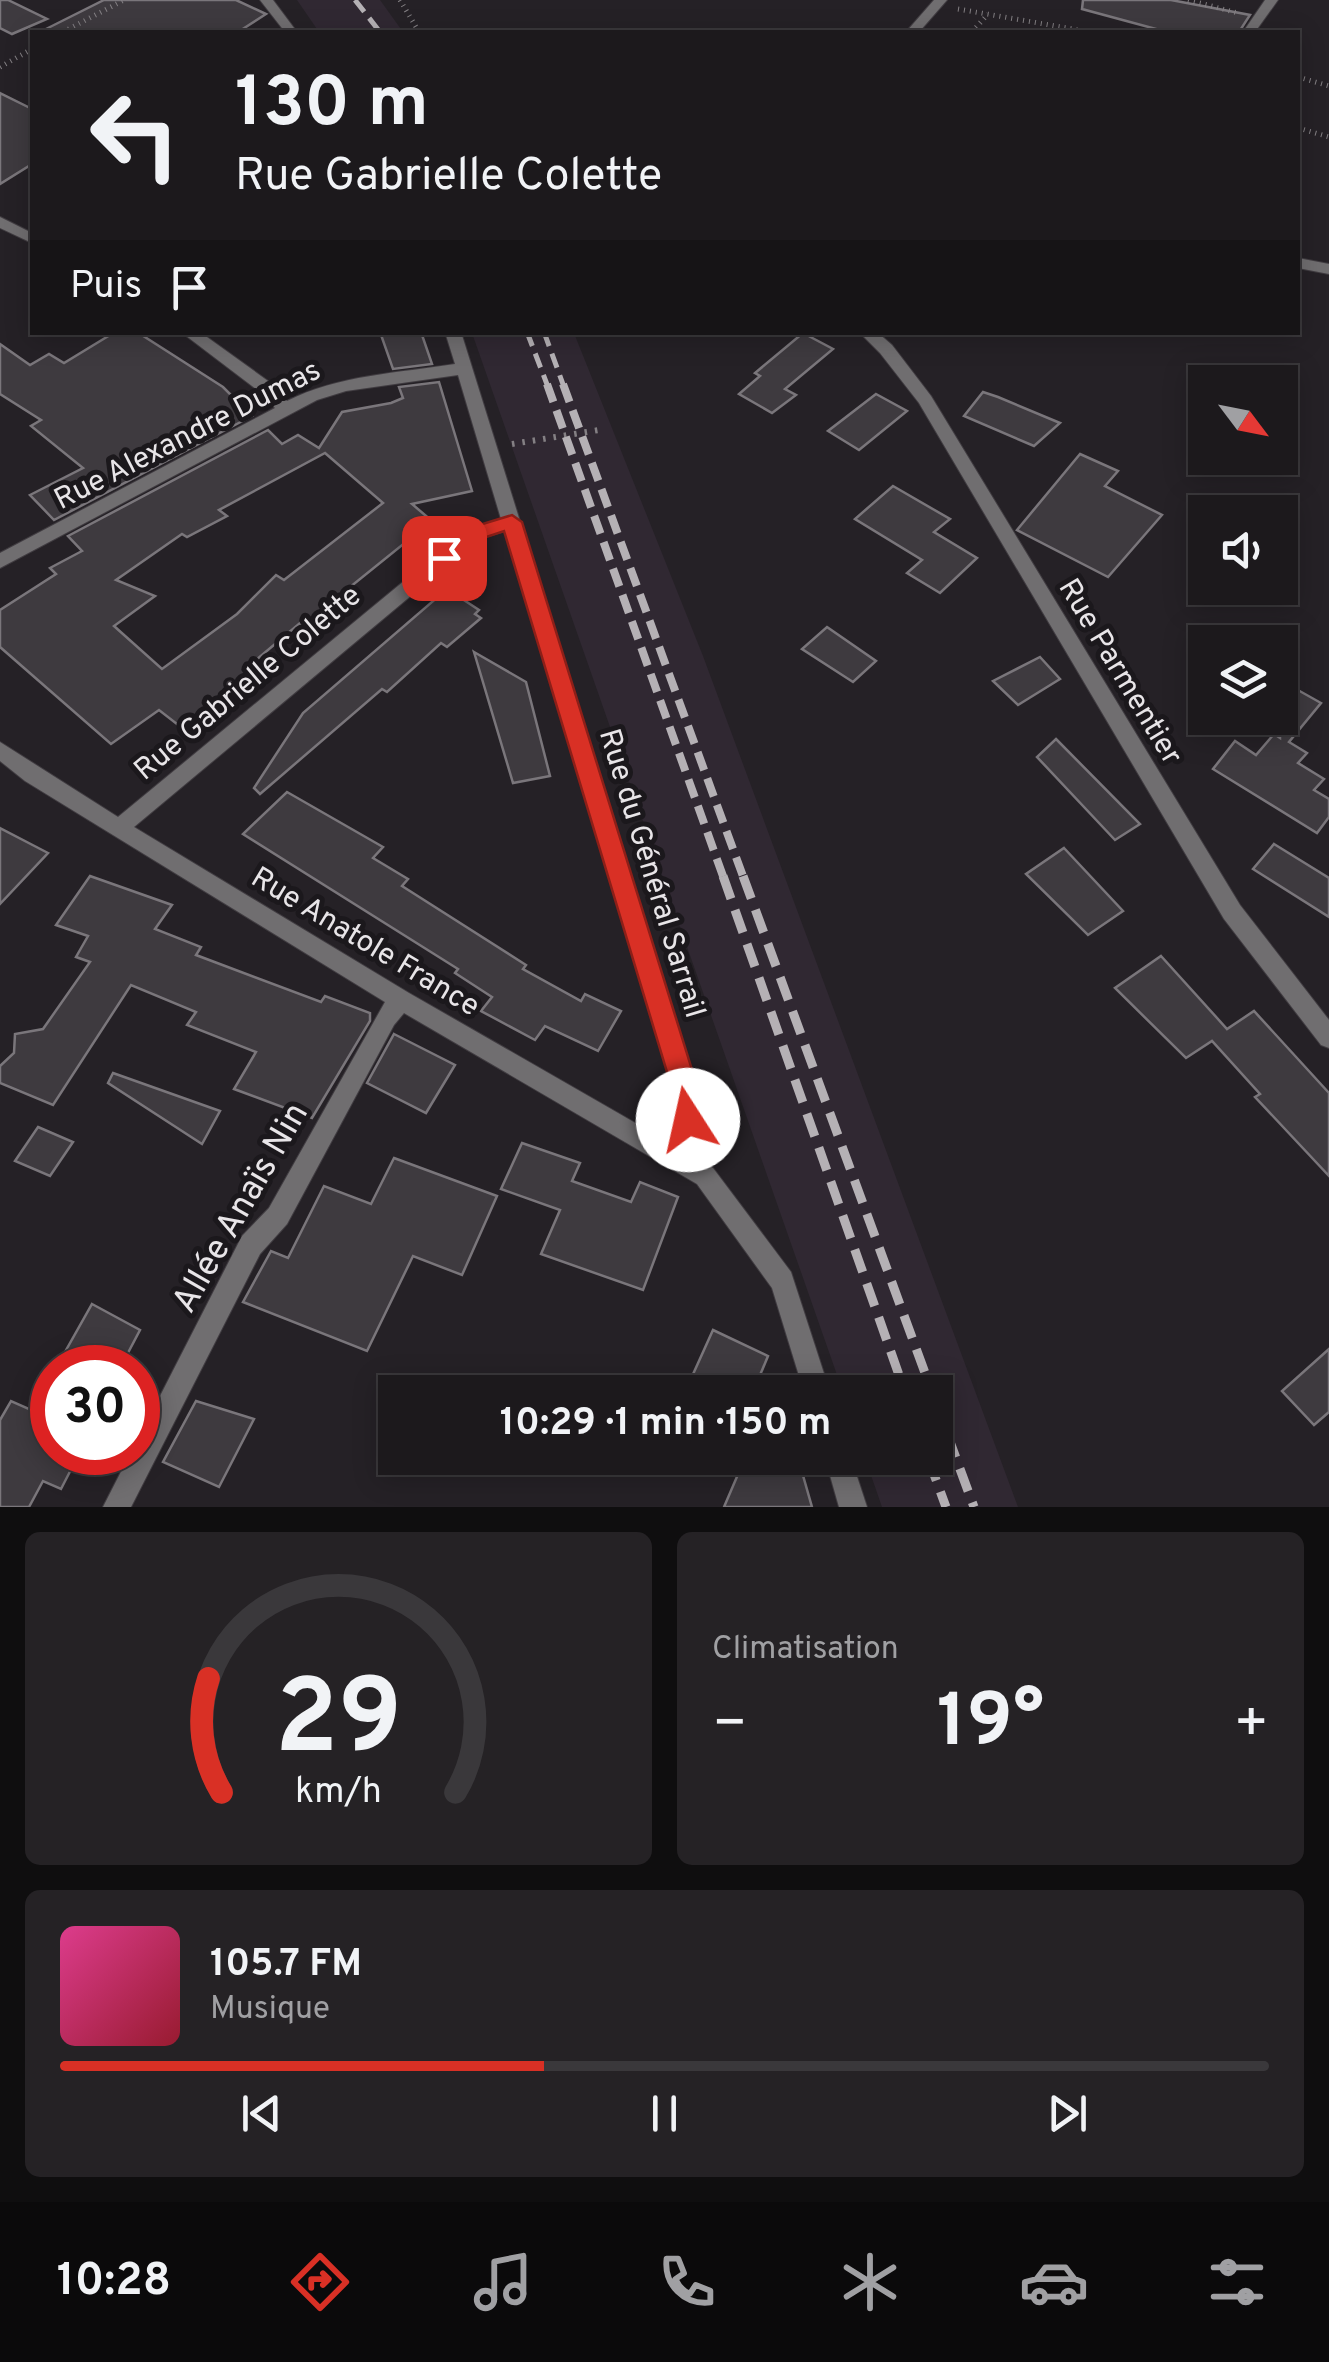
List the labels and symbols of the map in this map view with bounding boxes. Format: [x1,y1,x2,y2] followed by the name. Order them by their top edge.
[49,353,327,519] street label: Rue Alexandre Dumas
[1188,365,1298,475] north arrow
[402,516,487,601] pin
[1049,572,1189,772] street label: Rue Parmentier
[128,578,370,790] street label: Rue Gabrielle Colette
[589,725,712,1023] street label: Rue du Général Sarrail
[244,860,486,1026] street label: Rue Anatole France
[636,1068,740,1172] position arrow
[164,1095,320,1322] street label: Allée Anaïs Nin
[30,1345,160,1475] speed limit sign: 30

